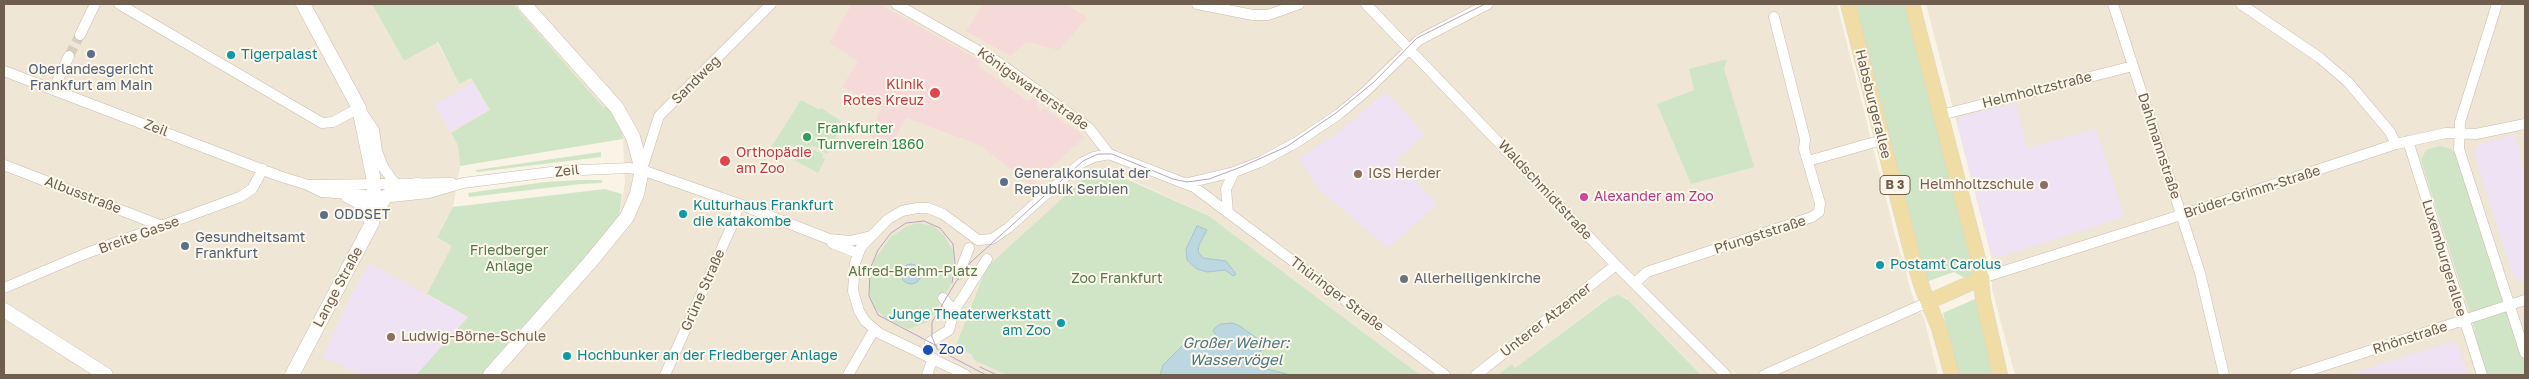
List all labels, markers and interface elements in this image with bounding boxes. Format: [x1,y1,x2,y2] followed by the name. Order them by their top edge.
[974,44,1092,134] street label: Königswarterstraße
[241,47,318,63] place label: Tigerpalast
[85,48,97,60] marker: Oberlandesgericht Frankfurt am Main
[1851,48,1895,160] street label: Habsburgerallee
[225,49,237,61] marker: Tigerpalast
[668,52,724,108] street label: Sandweg
[28,62,154,94] place label: Oberlandesgericht Frankfurt am Main
[1980,68,2094,112] street label: Helmholtzstraße
[843,77,924,110] place label: Klinik Rotes Kreuz
[928,86,942,100] marker: Klinik Rotes Kreuz
[2134,91,2184,201] street label: Dahlmannstraße
[142,116,170,140] street label: Zeil
[817,121,924,154] place label: Frankfurter Turnverein 1860
[801,131,813,143] marker: Frankfurter Turnverein 1860
[1494,137,1596,243] street label: Waldschmidtstraße
[736,145,812,178] place label: Orthopädie am Zoo
[718,154,732,168] marker: Orthopädie am Zoo
[554,161,580,181] street label: Zeil
[2181,162,2323,222] street label: Brüder-Grimm-Straße
[1014,166,1150,198] place label: Generalkonsulat der Republik Serbien
[1368,166,1441,182] place label: IGS Herder
[1352,168,1364,180] marker: IGS Herder
[42,173,124,217] street label: Albusstraße
[998,176,1010,188] marker: Generalkonsulat der Republik Serbien
[1880,176,1910,194] road number: B 3
[1920,177,2034,193] place label: Helmholtzschule
[2038,179,2050,191] marker: Helmholtzschule
[1594,189,1714,205] place label: Alexander am Zoo
[1578,191,1590,203] marker: Alexander am Zoo
[2418,197,2470,319] street label: Luxemburgerallee
[693,198,833,230] place label: Kulturhaus Frankfurt die katakombe
[334,207,390,223] place label: ODDSET
[677,208,689,220] marker: Kulturhaus Frankfurt die katakombe
[318,209,330,221] marker: ODDSET
[1712,212,1808,258] street label: Pfungststraße
[96,213,182,257] street label: Breite Gasse
[195,230,305,262] place label: Gesundheitsamt Frankfurt
[179,240,191,252] marker: Gesundheitsamt Frankfurt
[470,243,548,276] park label: Friedberger Anlage
[310,244,366,330] street label: Lange Straße
[677,246,729,334] street label: Grüne Straße
[1287,253,1387,335] street label: Thüringer Straße
[1890,257,2001,273] place label: Postamt Carolus
[1874,259,1886,271] marker: Postamt Carolus
[848,264,978,280] park label: Alfred-Brehm-Platz
[1071,271,1163,287] park label: Zoo Frankfurt
[1414,271,1541,287] place label: Allerheiligenkirche
[1398,273,1410,285] marker: Allerheiligenkirche
[1497,279,1595,361] street label: Unterer Atzemer
[889,307,1051,340] place label: Junge Theaterwerkstatt am Zoo
[1055,317,1067,329] marker: Junge Theaterwerkstatt am Zoo
[2370,318,2450,358] street label: Rhönstraße
[401,329,546,345] place label: Ludwig-Börne-Schule
[385,331,397,343] marker: Ludwig-Börne-Schule
[1182,334,1290,369] water label: Großer Weiher: Wasservögel
[939,342,964,358] place label: Zoo
[921,343,935,357] marker: Zoo
[577,348,838,364] place label: Hochbunker an der Friedberger Anlage
[561,350,573,362] marker: Hochbunker an der Friedberger Anlage

